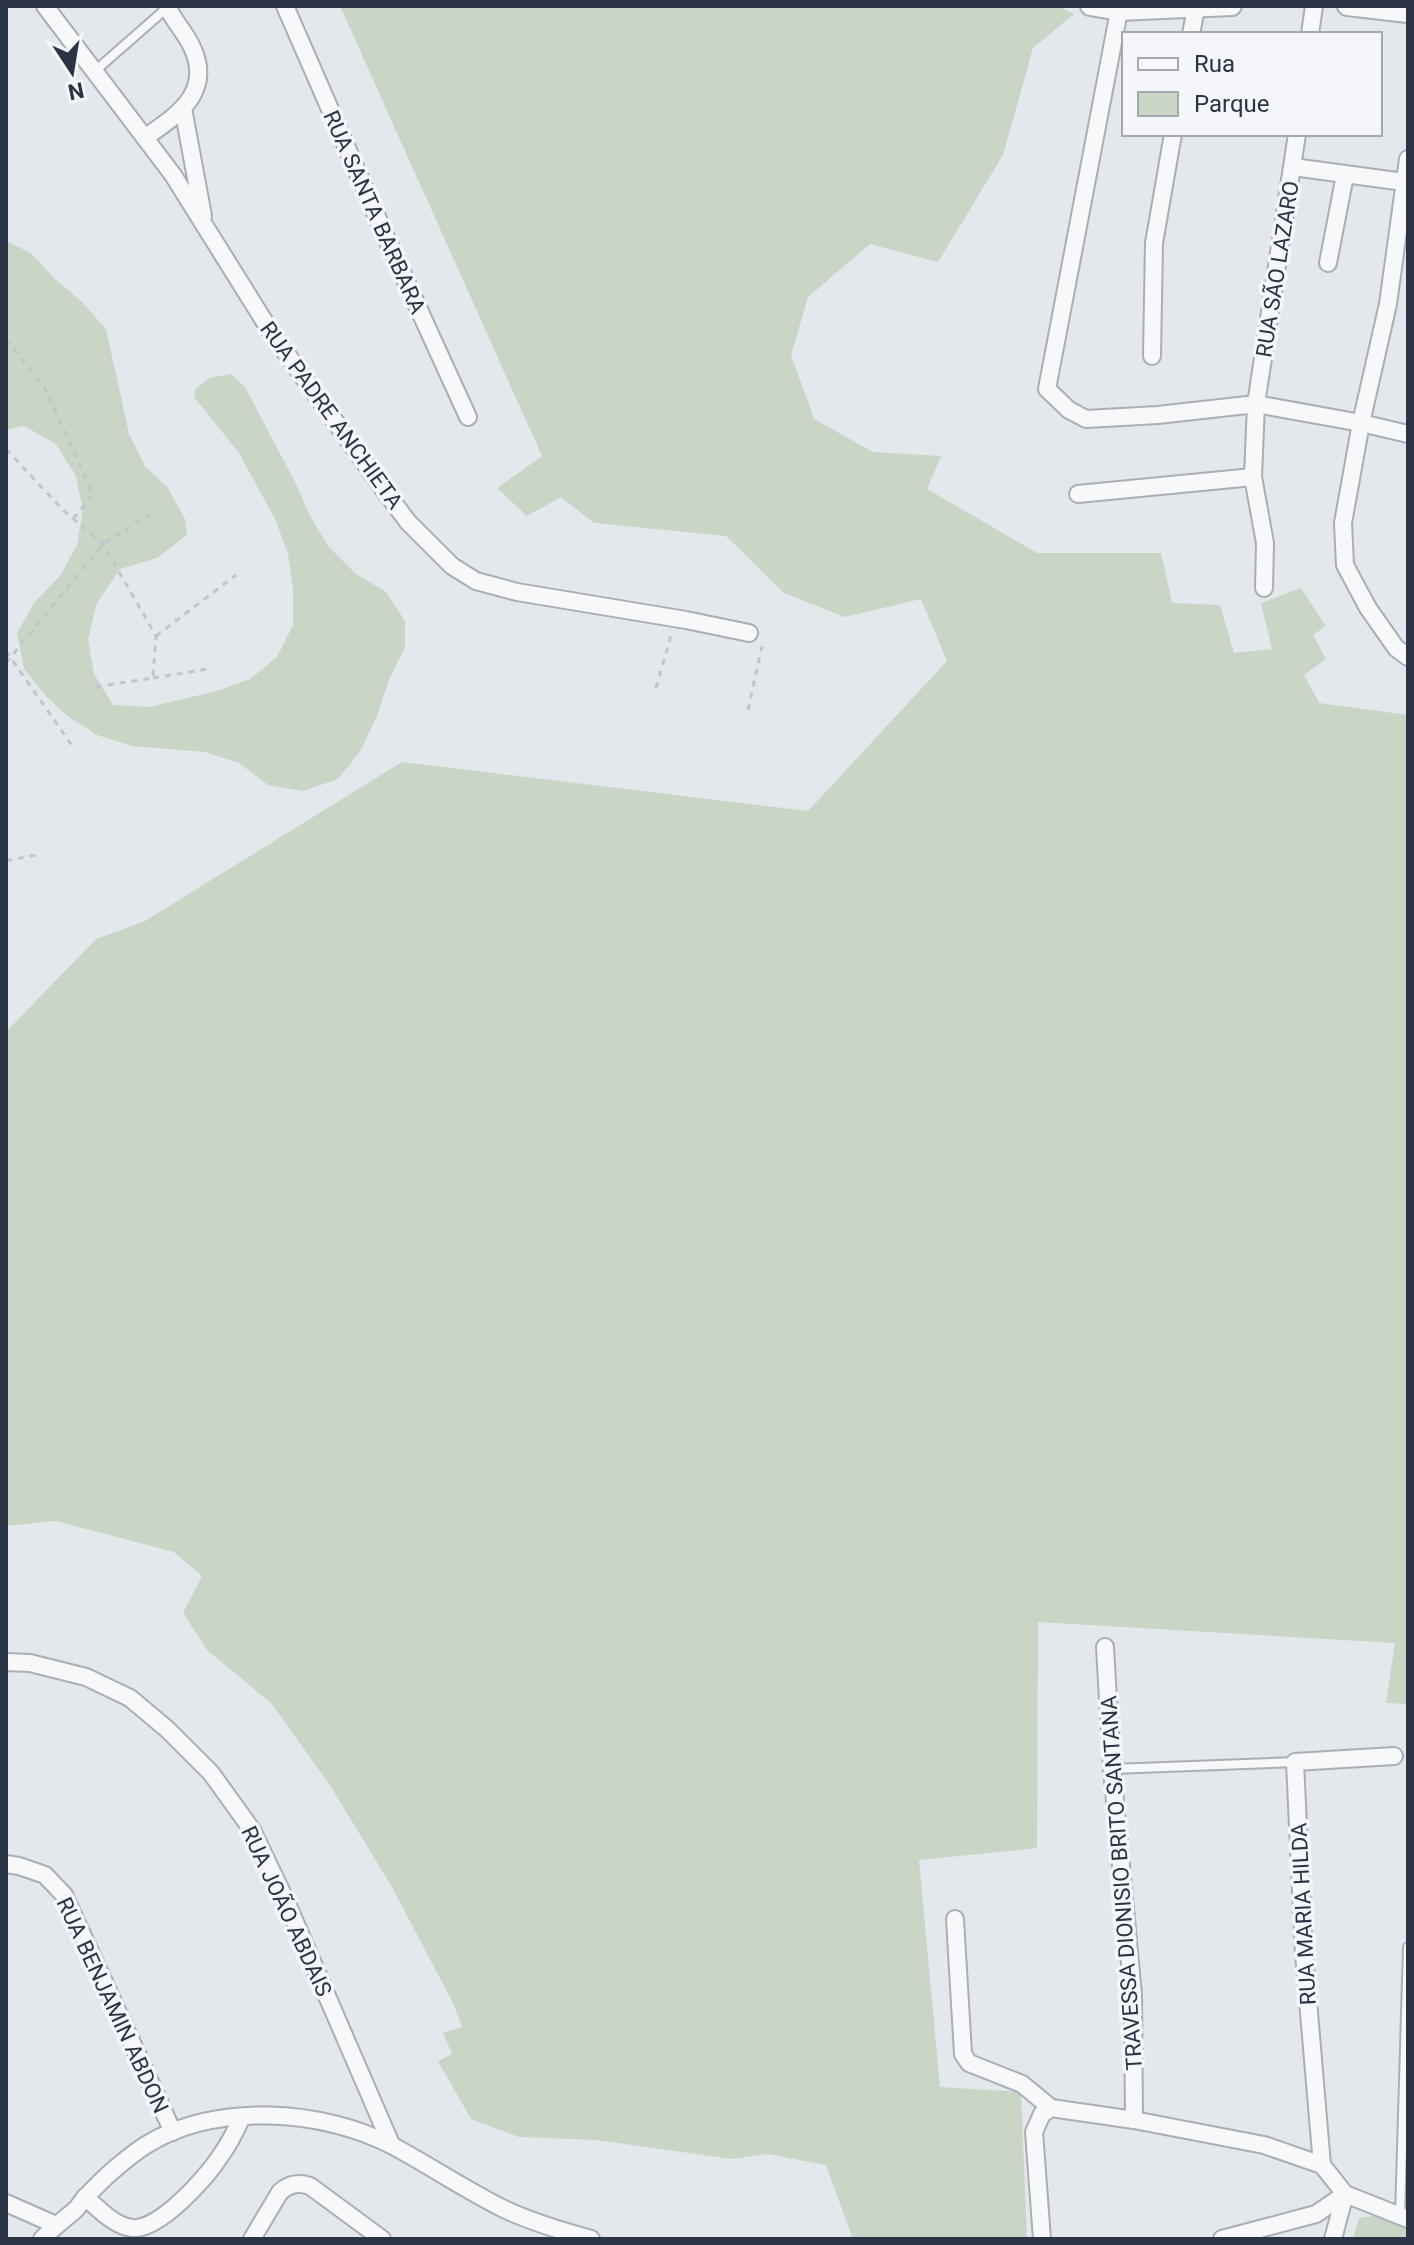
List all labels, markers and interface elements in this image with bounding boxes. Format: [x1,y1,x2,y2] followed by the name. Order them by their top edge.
[32,32,112,112] north arrow
[1122,32,1382,136] legend
[1194,50,1235,78] text: Rua
[66,77,86,105] text: N
[1194,90,1270,118] text: Parque
[318,107,431,318] street label: RUA SANTA BARBARA
[1251,179,1304,359] street label: RUA SÃO LAZARO
[255,317,408,514] street label: RUA PADRE ANCHIETA
[1096,1694,1147,2071] street label: TRAVESSA DIONISIO BRITO SANTANA
[1286,1821,1321,2006] street label: RUA MARIA HILDA
[236,1822,337,2000] street label: RUA JOÃO ABDAIS
[52,1893,174,2117] street label: RUA BENJAMIN ABDON

